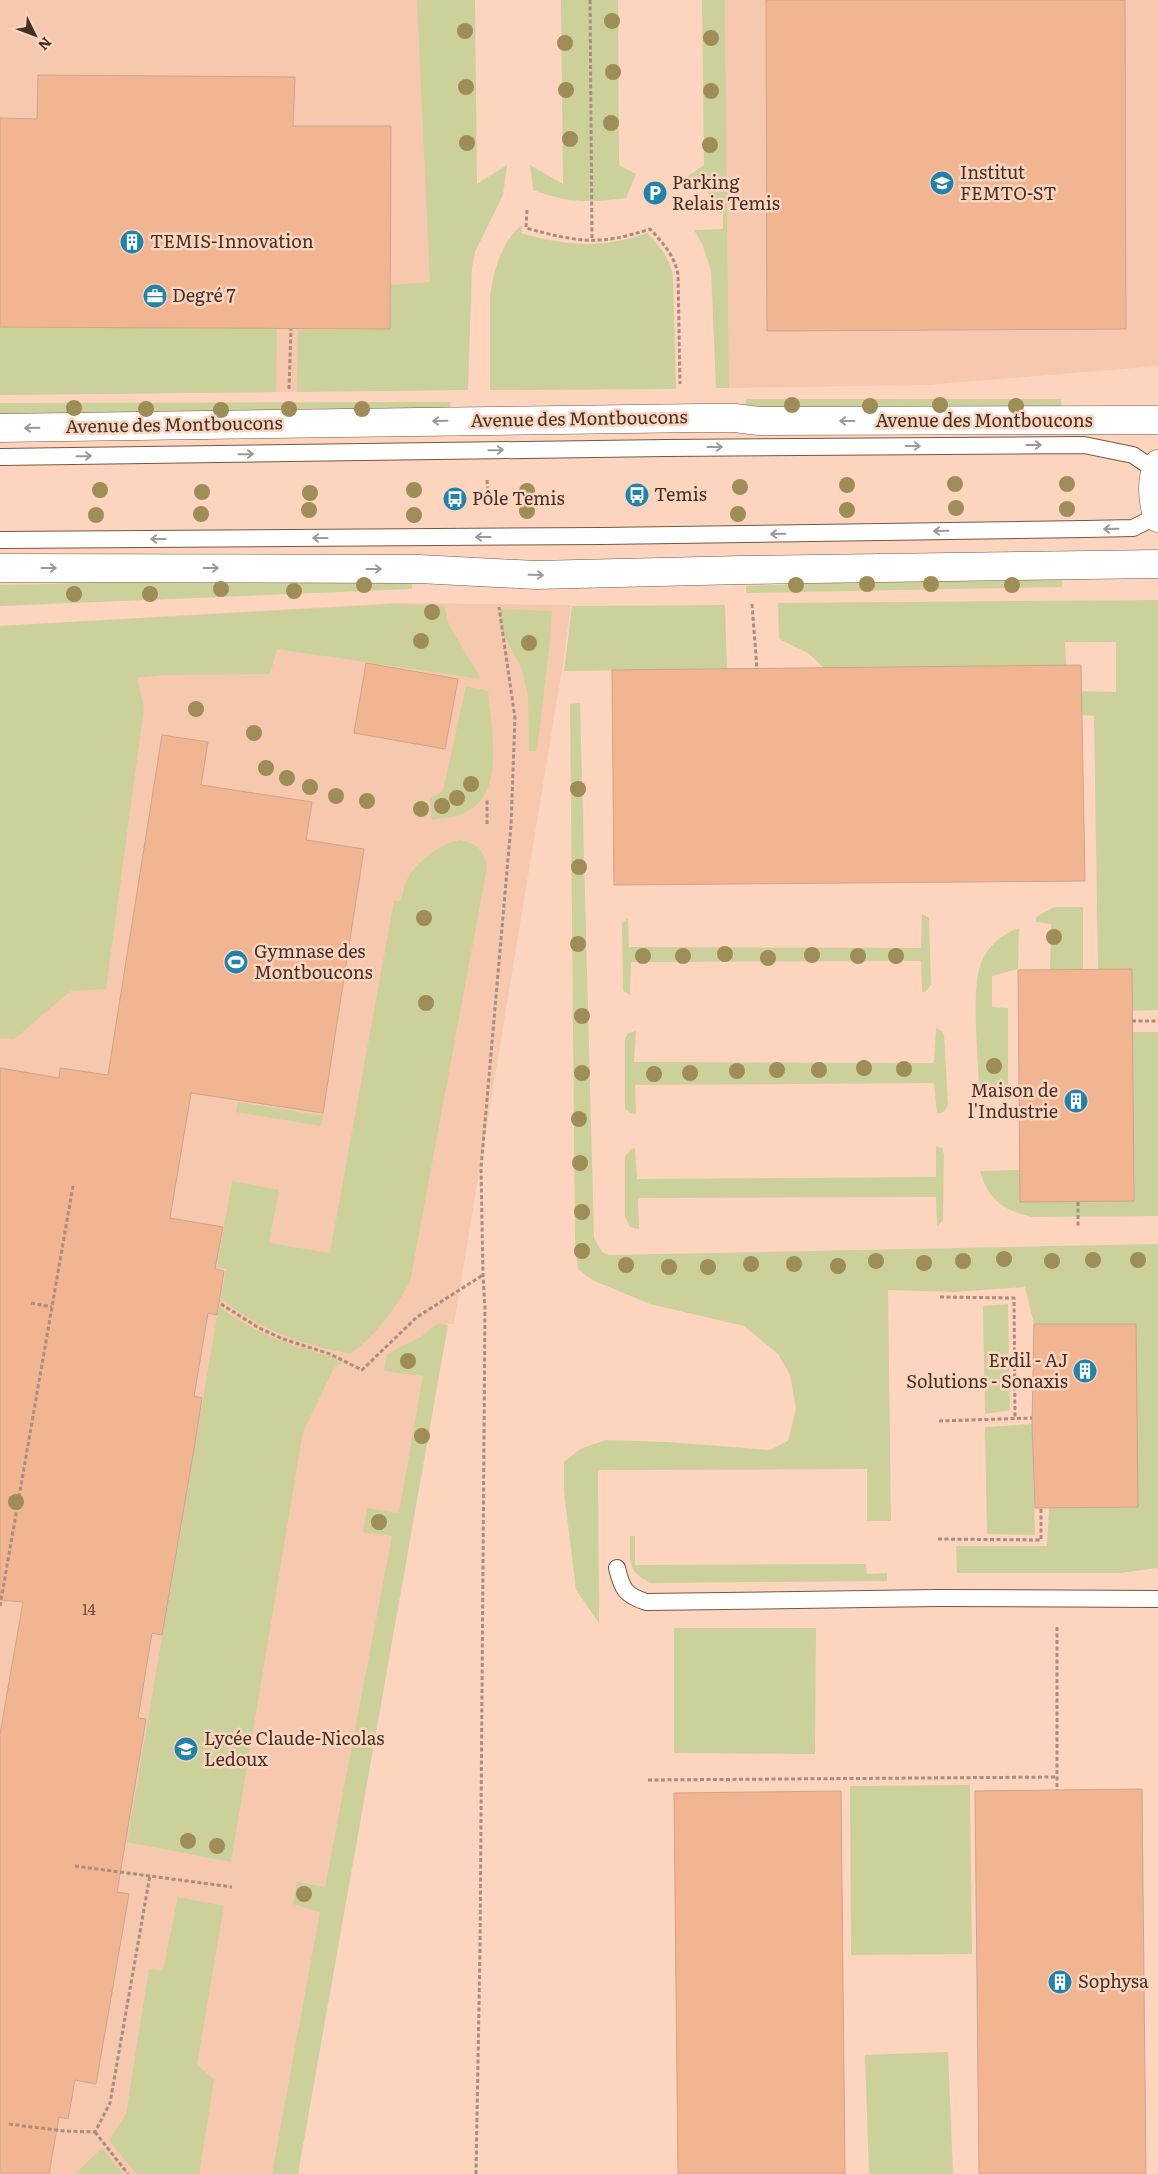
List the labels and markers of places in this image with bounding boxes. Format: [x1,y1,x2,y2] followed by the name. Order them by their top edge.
[960,158,1057,206] place label: Institut FEMTO-ST
[672,168,780,216] place label: Parking Relais Temis
[929,170,955,196] school or university icon: Institut FEMTO-ST
[642,180,668,206] parking icon: Parking Relais Temis
[150,227,314,254] place label: TEMIS-Innovation
[119,229,145,255] building icon: TEMIS-Innovation
[172,281,236,308] place label: Degré 7
[142,283,168,309] office icon: Degré 7
[654,480,707,507] place label: Temis
[624,482,650,508] bus stop icon: Temis
[472,484,565,511] place label: Pôle Temis
[442,486,468,512] bus stop icon: Pôle Temis
[254,937,373,985] place label: Gymnase des Montboucons
[223,949,249,975] sports icon: Gymnase des Montboucons
[968,1076,1058,1124] place label: Maison de l'Industrie
[1063,1088,1089,1114] building icon: Maison de l'Industrie
[906,1346,1068,1394] place label: Erdil - AJ Solutions - Sonaxis
[1072,1358,1098,1384] building icon: Erdil - AJ Solutions - Sonaxis
[204,1724,384,1772] place label: Lycée Claude-Nicolas Ledoux
[173,1736,199,1762] school or university icon: Lycée Claude-Nicolas Ledoux
[1078,1967,1149,1994] place label: Sophysa
[1047,1969,1073,1995] building icon: Sophysa

